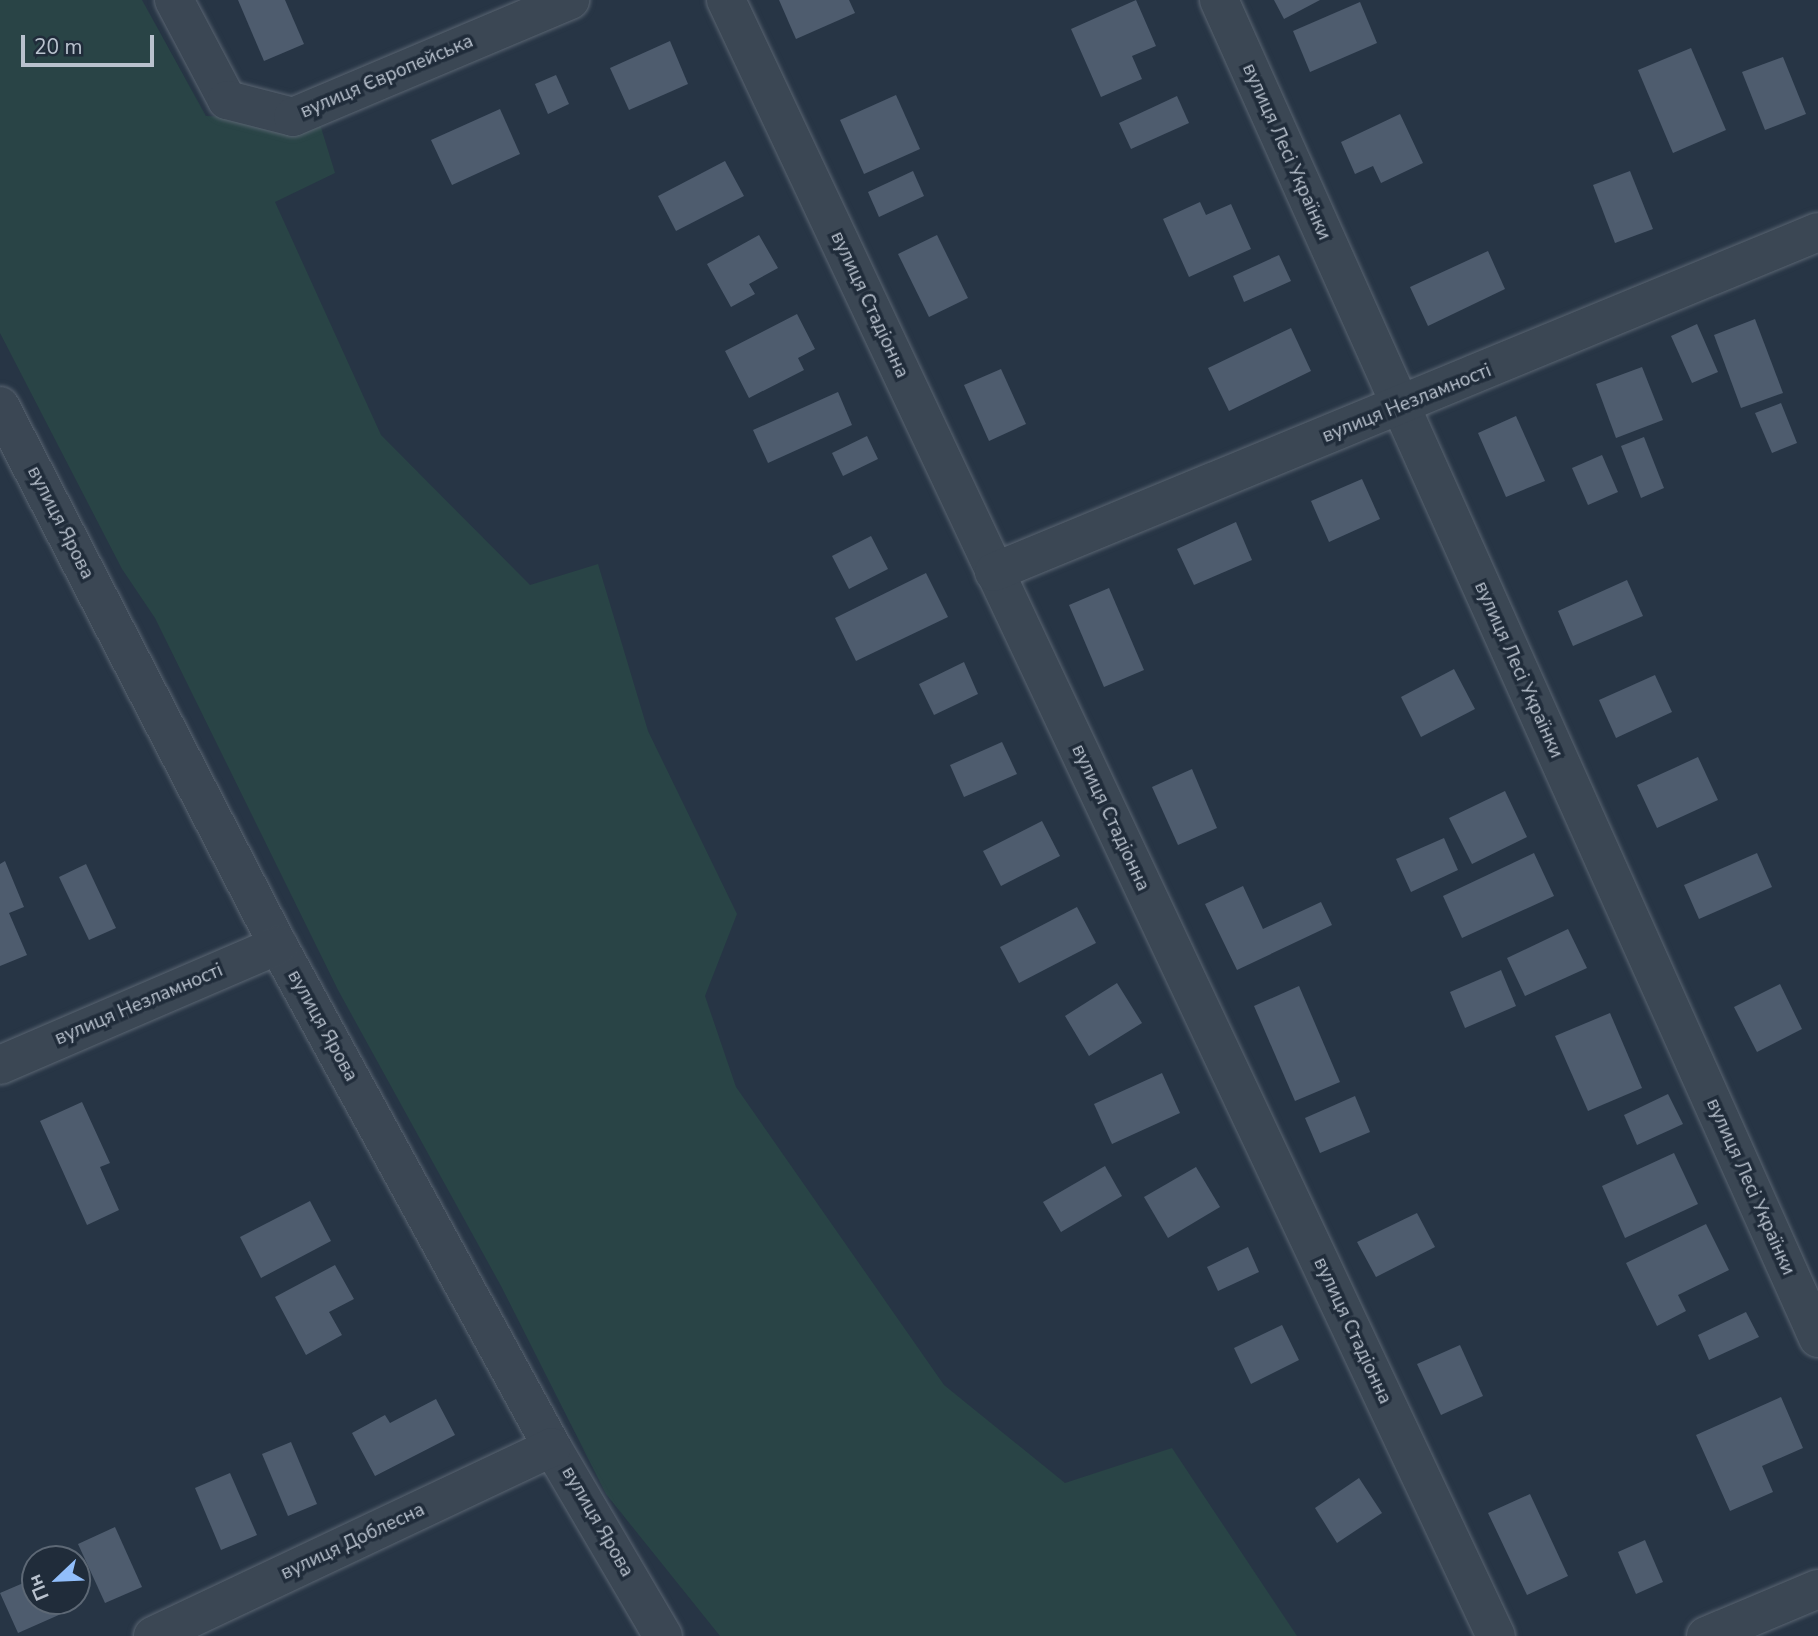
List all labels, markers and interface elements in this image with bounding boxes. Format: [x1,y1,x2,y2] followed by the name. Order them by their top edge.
[24,21,158,65] scale bar
[297,30,477,124] street label: вулиця Європейська
[34,33,83,61] text: 20 m
[1237,60,1335,244] street label: вулиця Лесі Українки
[825,228,913,382] street label: вулиця Стадіонна
[1319,360,1495,448] street label: вулиця Незламності
[22,463,98,583] street label: вулиця Ярова
[1469,578,1567,762] street label: вулиця Лесі Українки
[1066,741,1154,895] street label: вулиця Стадіонна
[52,959,226,1051] street label: вулиця Незламності
[282,966,362,1086] street label: вулиця Ярова
[1701,1095,1799,1279] street label: вулиця Лесі Українки
[1308,1254,1396,1408] street label: вулиця Стадіонна
[556,1463,638,1581] street label: вулиця Ярова
[278,1499,428,1585] street label: вулиця Доблесна
[21,1545,91,1615] north arrow
[21,1570,56,1605] text: Пн

